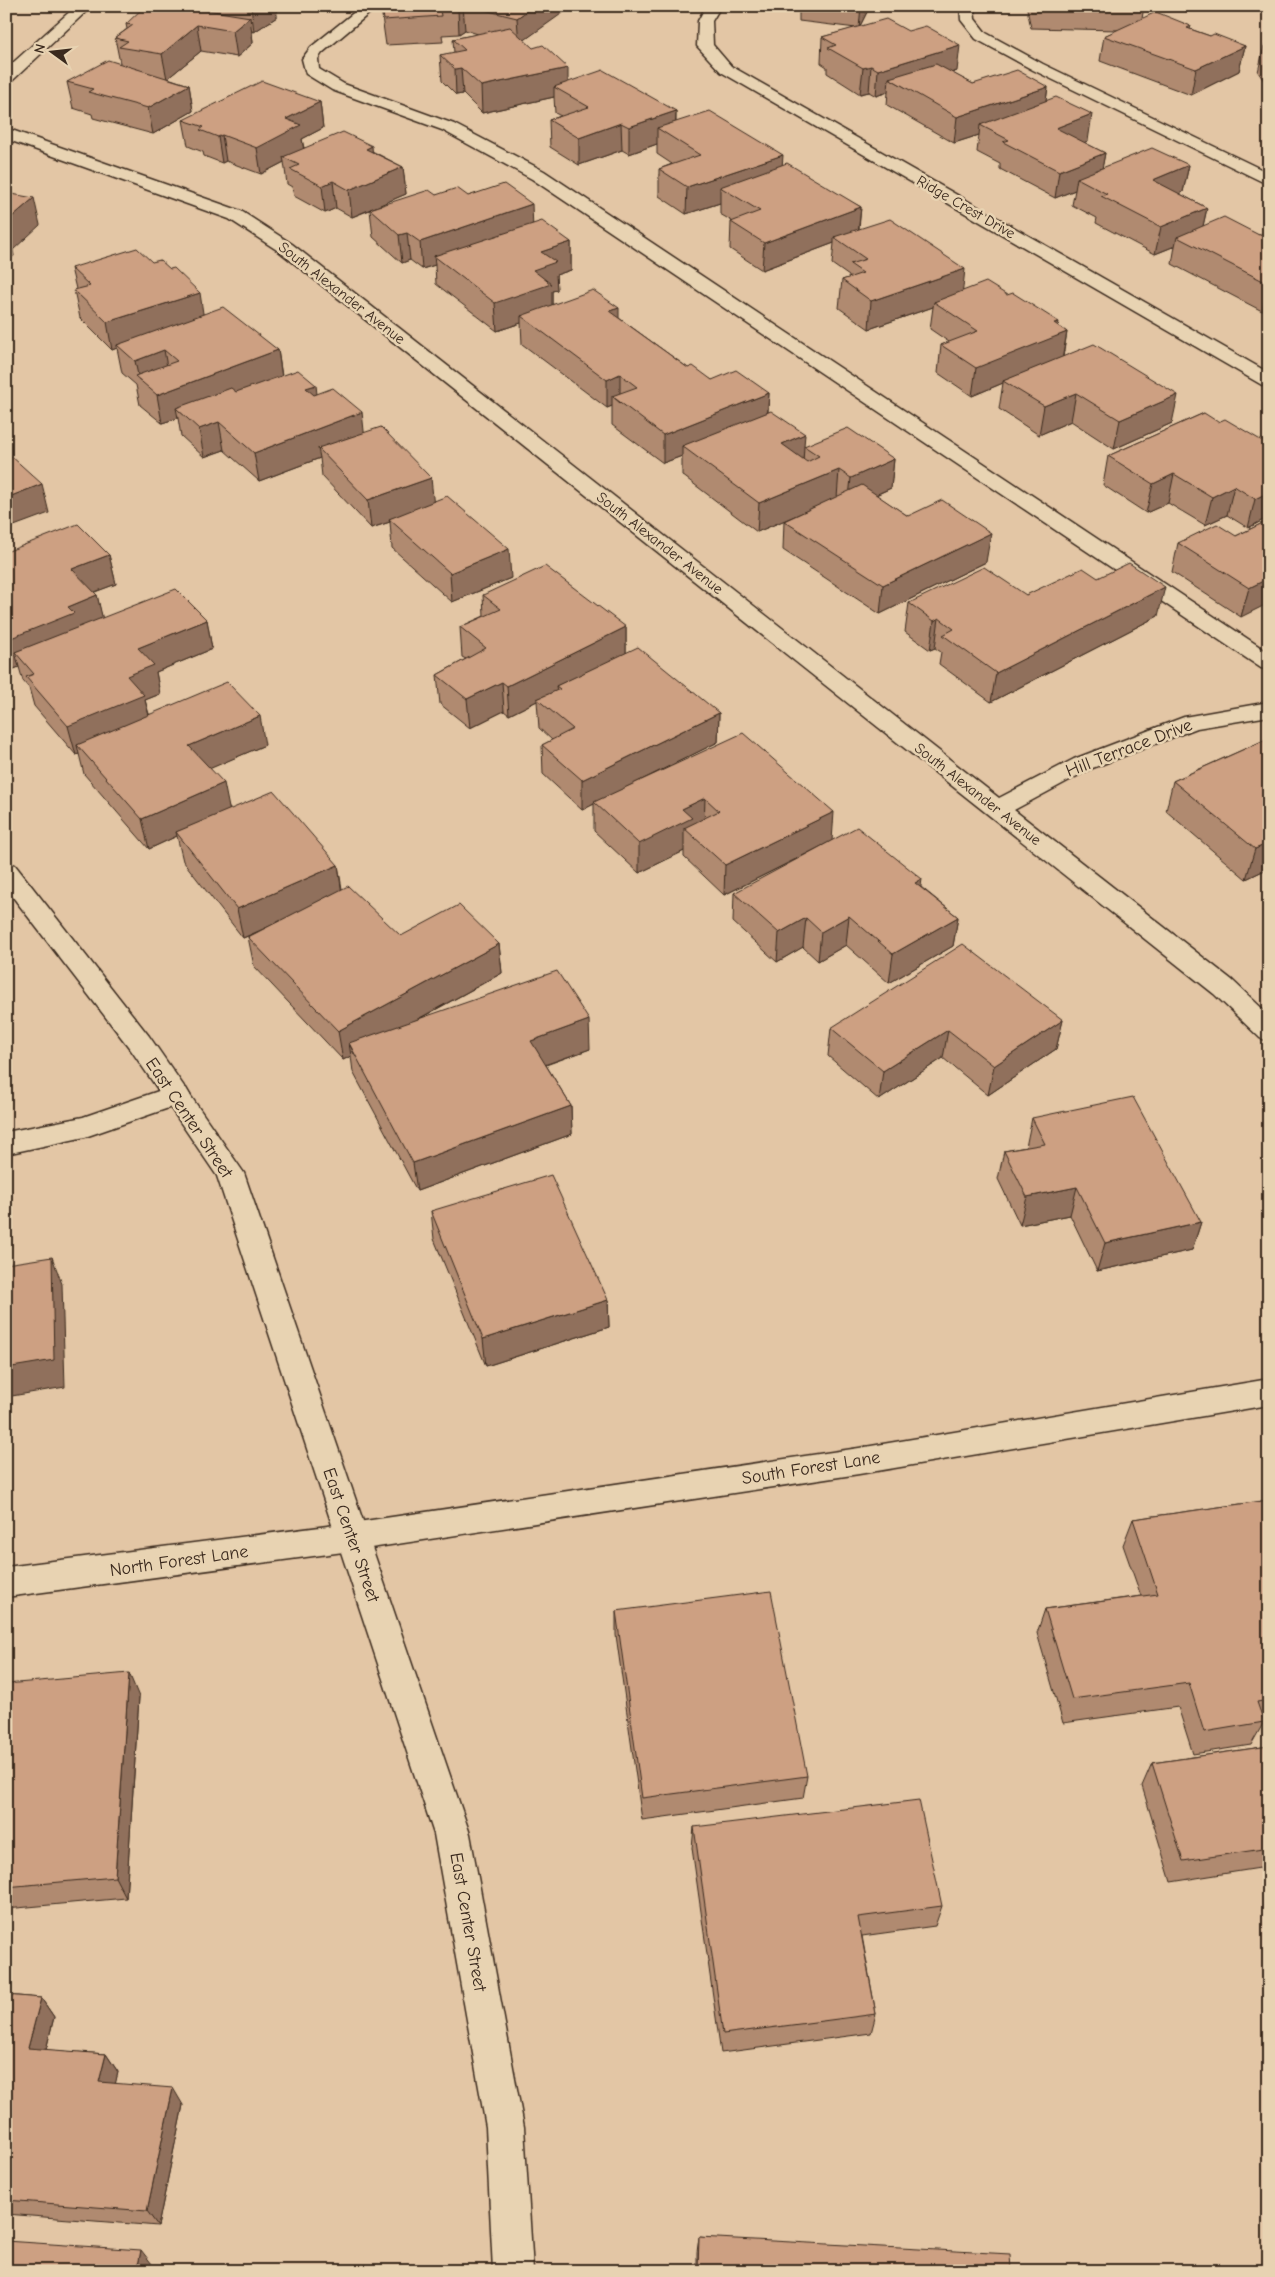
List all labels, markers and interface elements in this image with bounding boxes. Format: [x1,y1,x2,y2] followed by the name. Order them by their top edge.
[28,28,78,78] north arrow
[31,42,49,55] text: N
[913,171,1019,243] street label: Ridge Crest Drive
[275,238,409,348] street label: South Alexander Avenue
[593,488,727,598] street label: South Alexander Avenue
[1063,714,1195,782] street label: Hill Terrace Drive
[911,739,1045,849] street label: South Alexander Avenue
[141,1054,238,1183] street label: East Center Street
[740,1447,882,1489] street label: South Forest Lane
[318,1465,384,1606] street label: East Center Street
[108,1541,250,1581] street label: North Forest Lane
[445,1851,491,1994] street label: East Center Street

